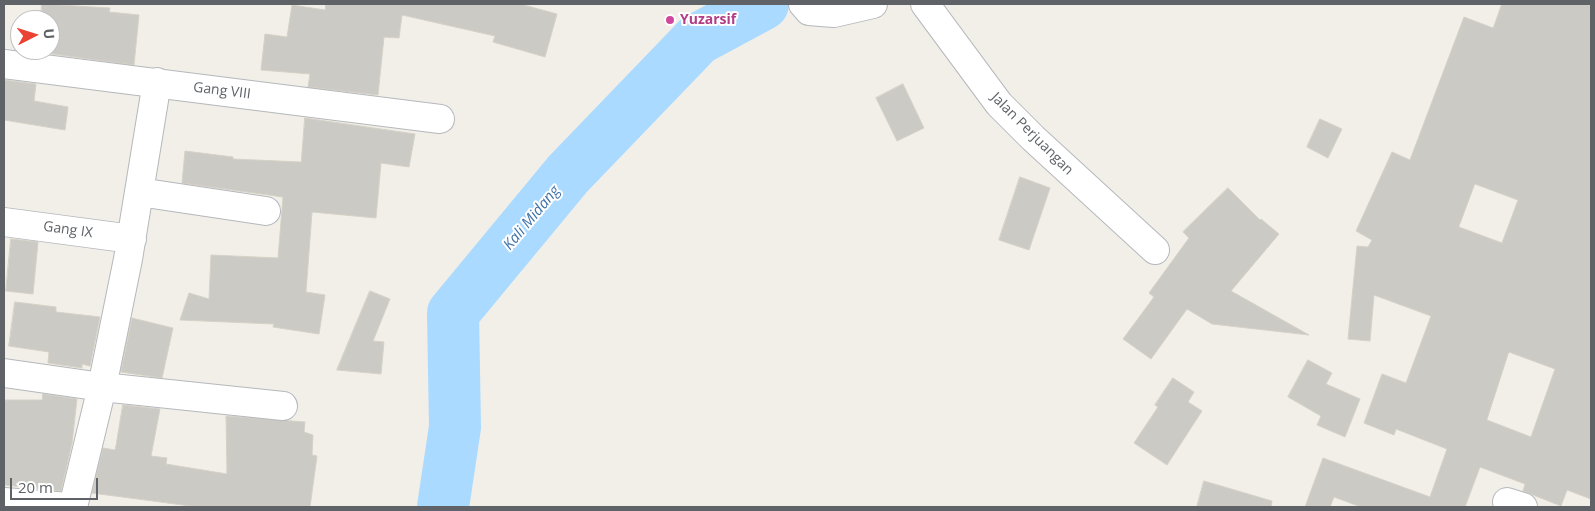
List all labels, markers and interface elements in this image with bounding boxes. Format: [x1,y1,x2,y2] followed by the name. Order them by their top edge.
[10,10,60,60] north arrow
[680,12,736,28] place label: Yuzarsif
[664,14,676,26] marker: Yuzarsif
[40,28,59,40] text: U
[192,79,252,103] street label: Gang VIII
[987,89,1077,179] street label: Jalan Perjuangan
[500,182,564,254] water label: Kali Midang
[42,218,94,242] street label: Gang IX
[12,468,100,500] scale bar
[18,477,53,497] text: 20 m

